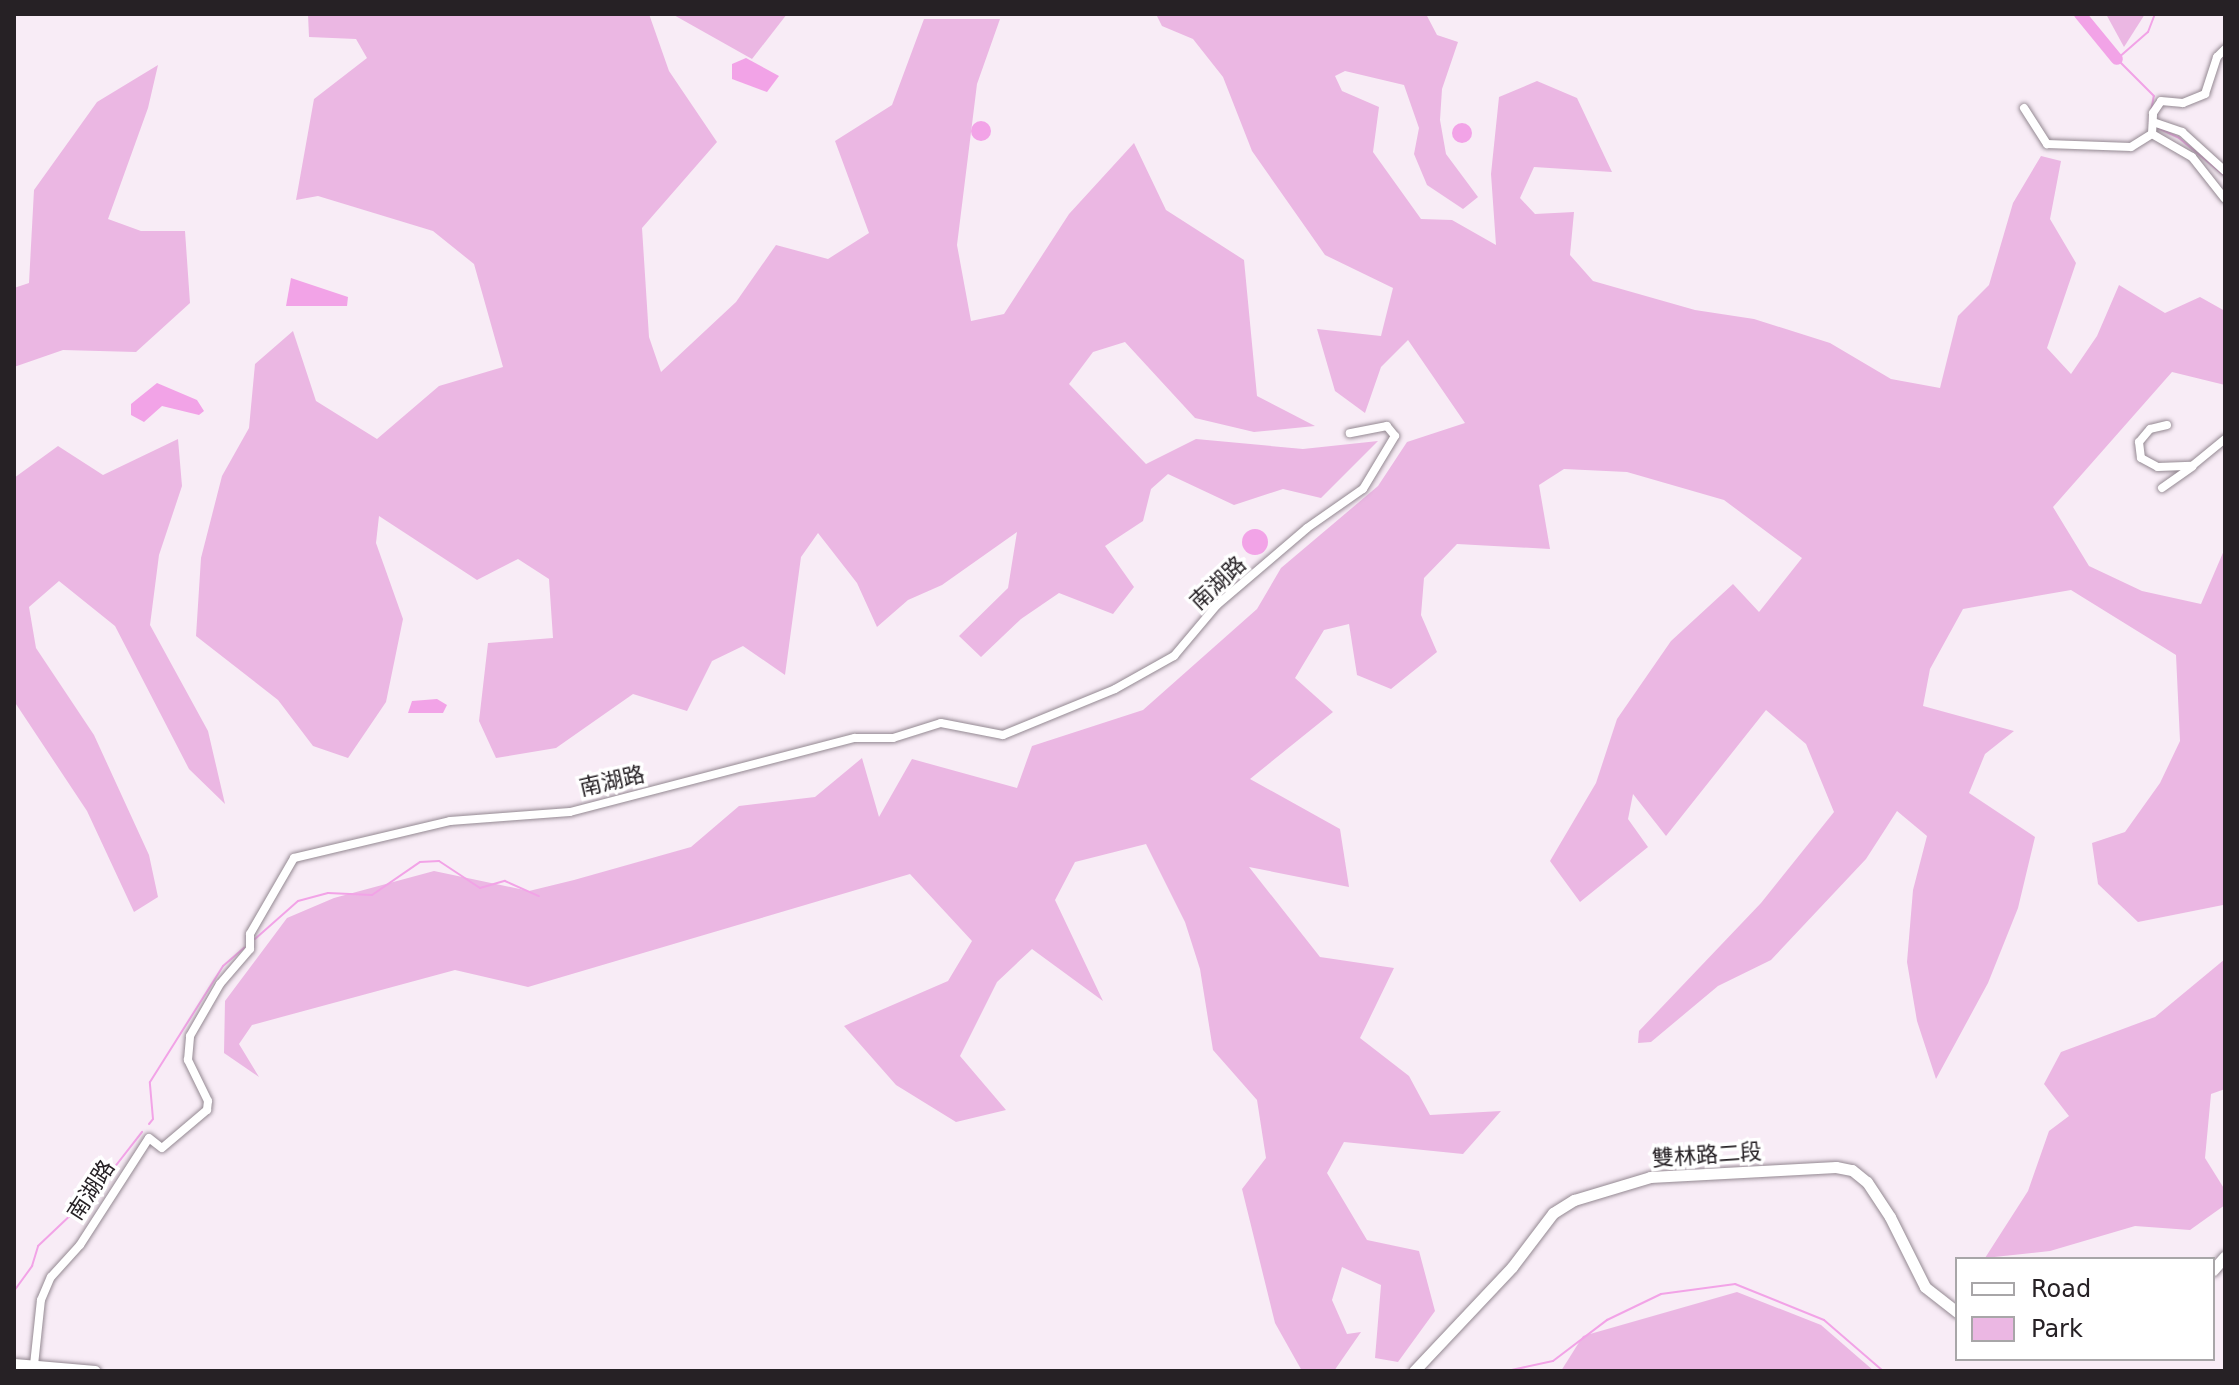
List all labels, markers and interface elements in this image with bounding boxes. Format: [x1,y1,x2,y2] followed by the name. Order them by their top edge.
[1185,551,1251,615] street label: 南湖路
[577,761,647,801] street label: 南湖路
[1651,1138,1763,1172] street label: 雙林路二段
[62,1155,120,1225] street label: 南湖路
[1955,1257,2215,1361] legend
[2031,1275,2091,1303] text: Road
[2031,1315,2083,1343] text: Park

